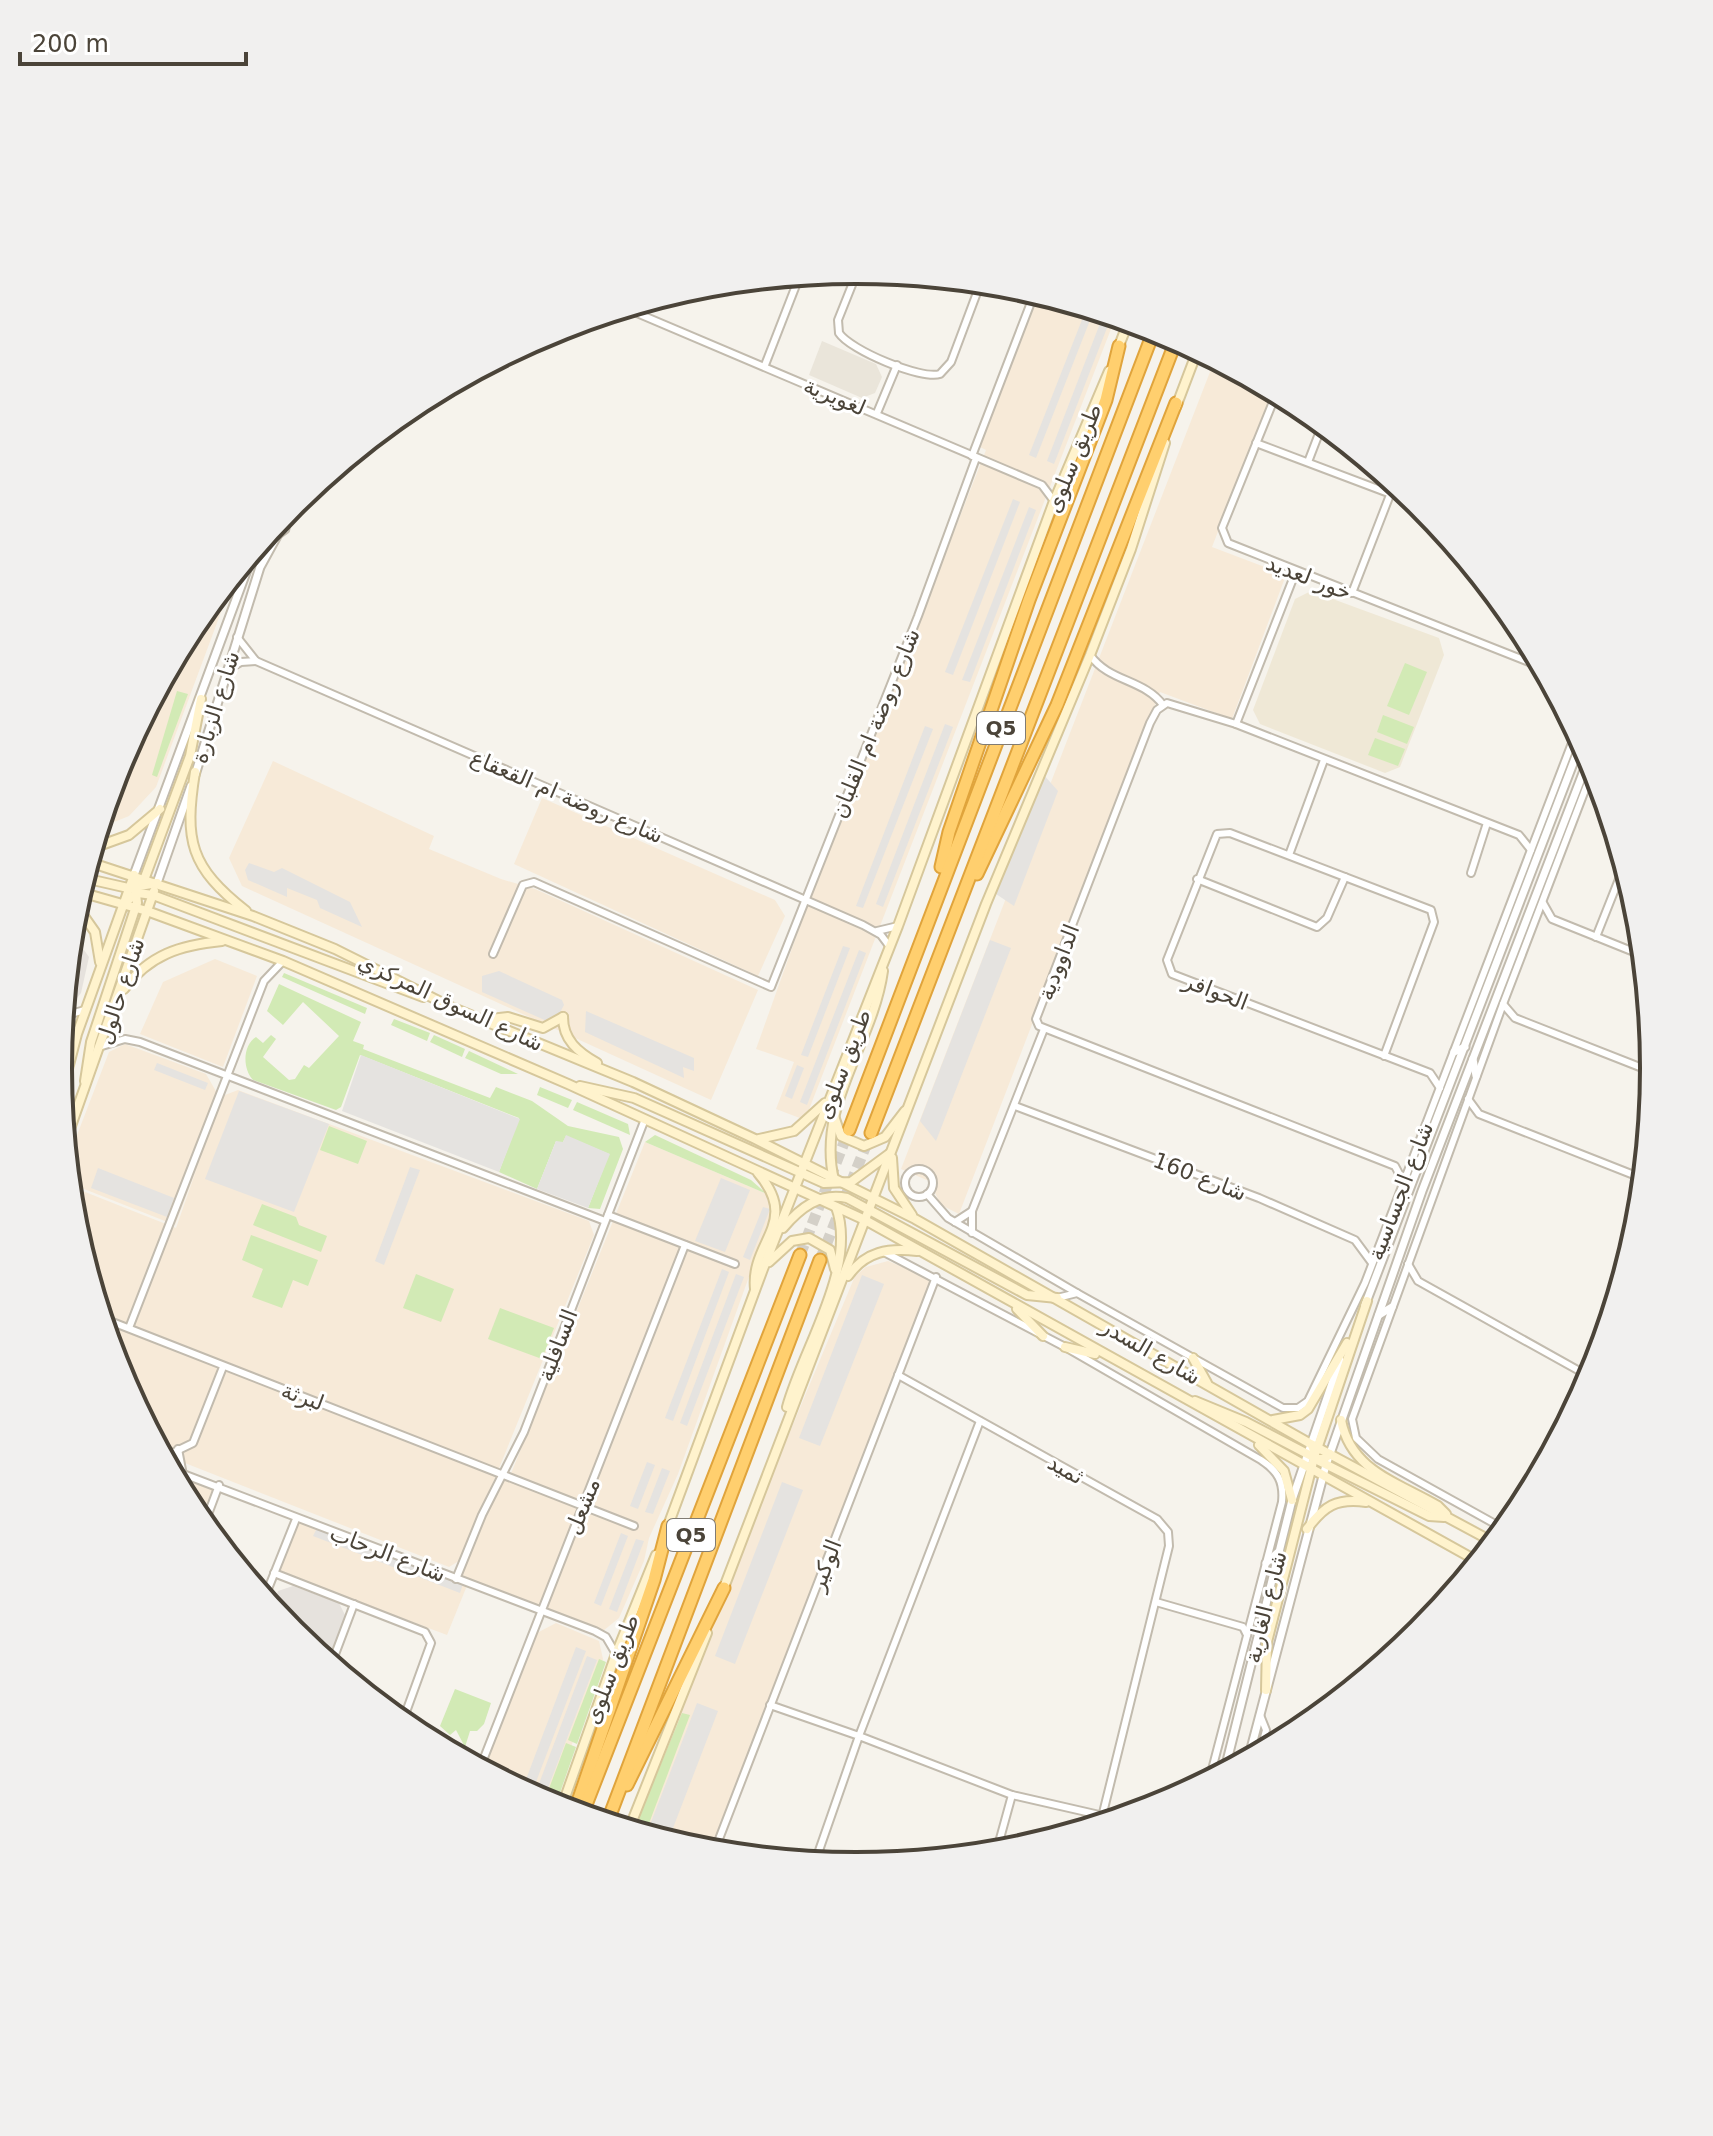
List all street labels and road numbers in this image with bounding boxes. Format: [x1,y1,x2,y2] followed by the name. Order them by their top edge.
[800,372,870,421] street label: لغويرية
[1040,400,1108,517] street label: طريق سلوى
[1263,550,1355,605] street label: خور لعديد
[826,625,925,822] street label: شارع روضة ام القلبان
[187,648,244,766] street label: شارع الزبارة
[977,712,1025,744] road number: Q5
[467,745,667,848] street label: شارع روضة ام القعقاع
[1033,921,1084,1004] street label: الداوودية
[92,935,149,1047] street label: شارع حالول
[354,949,547,1056] street label: شارع السوق المركزي
[1179,967,1252,1015] street label: الحوافر
[811,1006,877,1123] street label: طريق سلوى
[1363,1119,1438,1264] street label: شارع الجساسية
[1150,1147,1250,1206] street label: شارع 160
[532,1306,583,1385] street label: السافلية
[1096,1312,1205,1390] street label: شارع السدر
[278,1377,327,1416] street label: لبرثة
[1044,1450,1088,1489] street label: ثميد
[560,1474,605,1538] street label: مشعل
[667,1519,715,1551] road number: Q5
[326,1520,449,1587] street label: شارع الرحاب
[804,1536,847,1596] street label: الوكير
[1239,1549,1291,1666] street label: شارع الغارية
[579,1611,645,1728] street label: طريق سلوى

